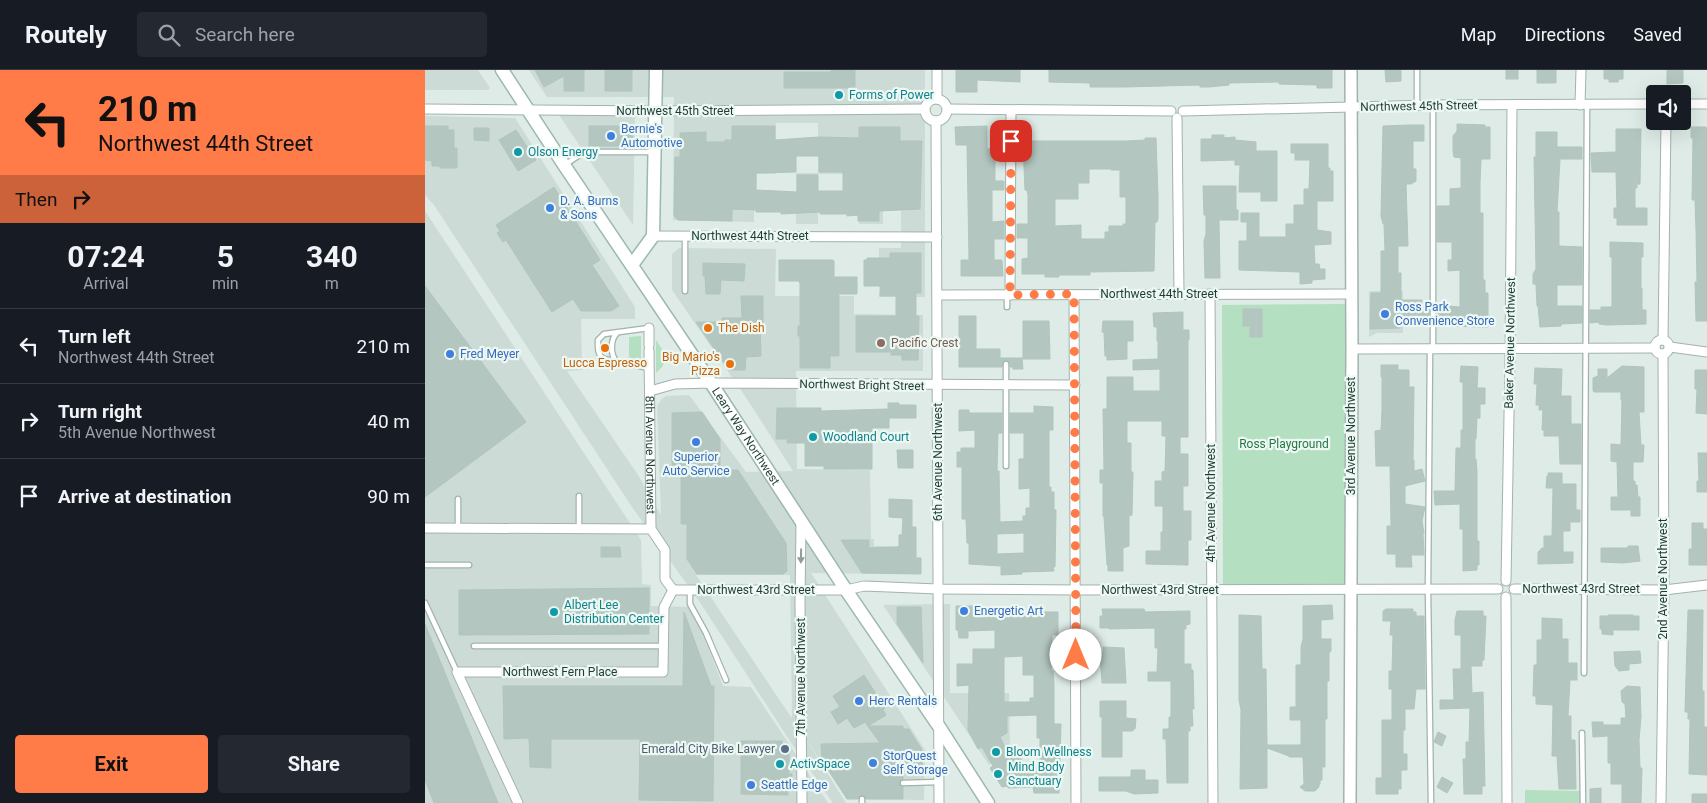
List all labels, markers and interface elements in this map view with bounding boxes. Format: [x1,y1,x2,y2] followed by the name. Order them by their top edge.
[137,12,487,57] search box
[25,21,107,49] text: Routely
[155,21,183,49] icon: search
[195,23,295,46] text: Search here
[1461,24,1496,45] text: Map
[1524,24,1605,45] text: Directions
[1633,24,1682,45] text: Saved
[1646,85,1691,130] map controls
[1646,85,1691,130] button: sound
[849,88,934,102] place label: Forms of Power
[98,89,197,130] text: 210 m
[833,89,845,101] marker: Forms of Power
[15,90,80,155] icon: left
[1360,98,1478,114] street label: Northwest 45th Street
[616,104,734,118] street label: Northwest 45th Street
[990,120,1032,162] pin
[621,122,682,150] place label: Bernie's Automotive
[997,127,1025,155] icon: arrive
[605,130,617,142] marker: Bernie's Automotive
[98,131,313,156] text: Northwest 44th Street
[528,145,598,159] place label: Olson Energy
[512,146,524,158] marker: Olson Energy
[67,185,95,213] icon: right
[15,188,57,211] text: Then
[560,194,618,222] place label: D. A. Burns & Sons
[544,202,556,214] marker: D. A. Burns & Sons
[691,229,809,243] street label: Northwest 44th Street
[67,239,145,274] text: 07:24
[217,239,234,274] text: 5
[306,239,358,274] text: 340
[83,274,129,293] text: Arrival
[212,274,239,293] text: min
[325,274,339,293] text: m
[1502,277,1518,409] street label: Baker Avenue Northwest
[1100,287,1218,301] street label: Northwest 44th Street
[1395,300,1495,328] place label: Ross Park Convenience Store
[1379,308,1391,320] marker: Ross Park Convenience Store
[718,321,765,335] place label: The Dish
[702,322,714,334] marker: The Dish
[58,325,131,348] text: Turn left
[15,332,43,360] icon: left
[357,335,410,358] text: 210 m
[891,336,958,350] place label: Pacific Crest
[875,337,887,349] marker: Pacific Crest
[599,342,611,354] marker: Lucca Espresso
[460,347,519,361] place label: Fred Meyer
[58,348,215,367] text: Northwest 44th Street
[444,348,456,360] marker: Fred Meyer
[662,350,720,378] place label: Big Mario's Pizza
[563,356,647,370] place label: Lucca Espresso
[724,358,736,370] marker: Big Mario's Pizza
[799,377,925,393] street label: Northwest Bright Street
[1344,377,1358,495] street label: 3rd Avenue Northwest
[709,385,783,488] street label: Leary Way Northwest
[643,396,658,514] street label: 8th Avenue Northwest
[58,400,142,423] text: Turn right
[931,403,945,521] street label: 6th Avenue Northwest
[15,407,43,435] icon: right
[367,410,410,433] text: 40 m
[58,423,216,442] text: 5th Avenue Northwest
[823,430,909,444] place label: Woodland Court
[807,431,819,443] marker: Woodland Court
[690,436,702,448] marker: Superior Auto Service
[1239,437,1329,451] park label: Ross Playground
[1204,444,1218,562] street label: 4th Avenue Northwest
[662,450,730,478] place label: Superior Auto Service
[15,482,43,510] icon: arrive
[58,485,231,508] text: Arrive at destination
[367,485,410,508] text: 90 m
[1656,518,1670,640] street label: 2nd Avenue Northwest
[797,548,805,564] one-way arrow
[1522,582,1640,596] street label: Northwest 43rd Street
[697,583,815,597] street label: Northwest 43rd Street
[1101,583,1219,597] street label: Northwest 43rd Street
[564,598,664,626] place label: Albert Lee Distribution Center
[974,604,1043,618] place label: Energetic Art
[958,605,970,617] marker: Energetic Art
[548,606,560,618] marker: Albert Lee Distribution Center
[794,618,808,736] street label: 7th Avenue Northwest
[1049,628,1101,680] position arrow
[503,665,617,679] street label: Northwest Fern Place
[869,694,937,708] place label: Herc Rentals
[853,695,865,707] marker: Herc Rentals
[15,735,208,793] button: Exit
[218,735,410,793] button: Share
[641,742,775,756] place label: Emerald City Bike Lawyer
[779,743,791,755] marker: Emerald City Bike Lawyer
[1006,745,1092,759] place label: Bloom Wellness
[990,746,1002,758] marker: Bloom Wellness
[883,749,948,777] place label: StorQuest Self Storage
[790,757,850,771] place label: ActivSpace
[867,757,879,769] marker: StorQuest Self Storage
[774,758,786,770] marker: ActivSpace
[1008,760,1065,788] place label: Mind Body Sanctuary
[992,768,1004,780] marker: Mind Body Sanctuary
[761,778,828,792] place label: Seattle Edge
[745,779,757,791] marker: Seattle Edge

